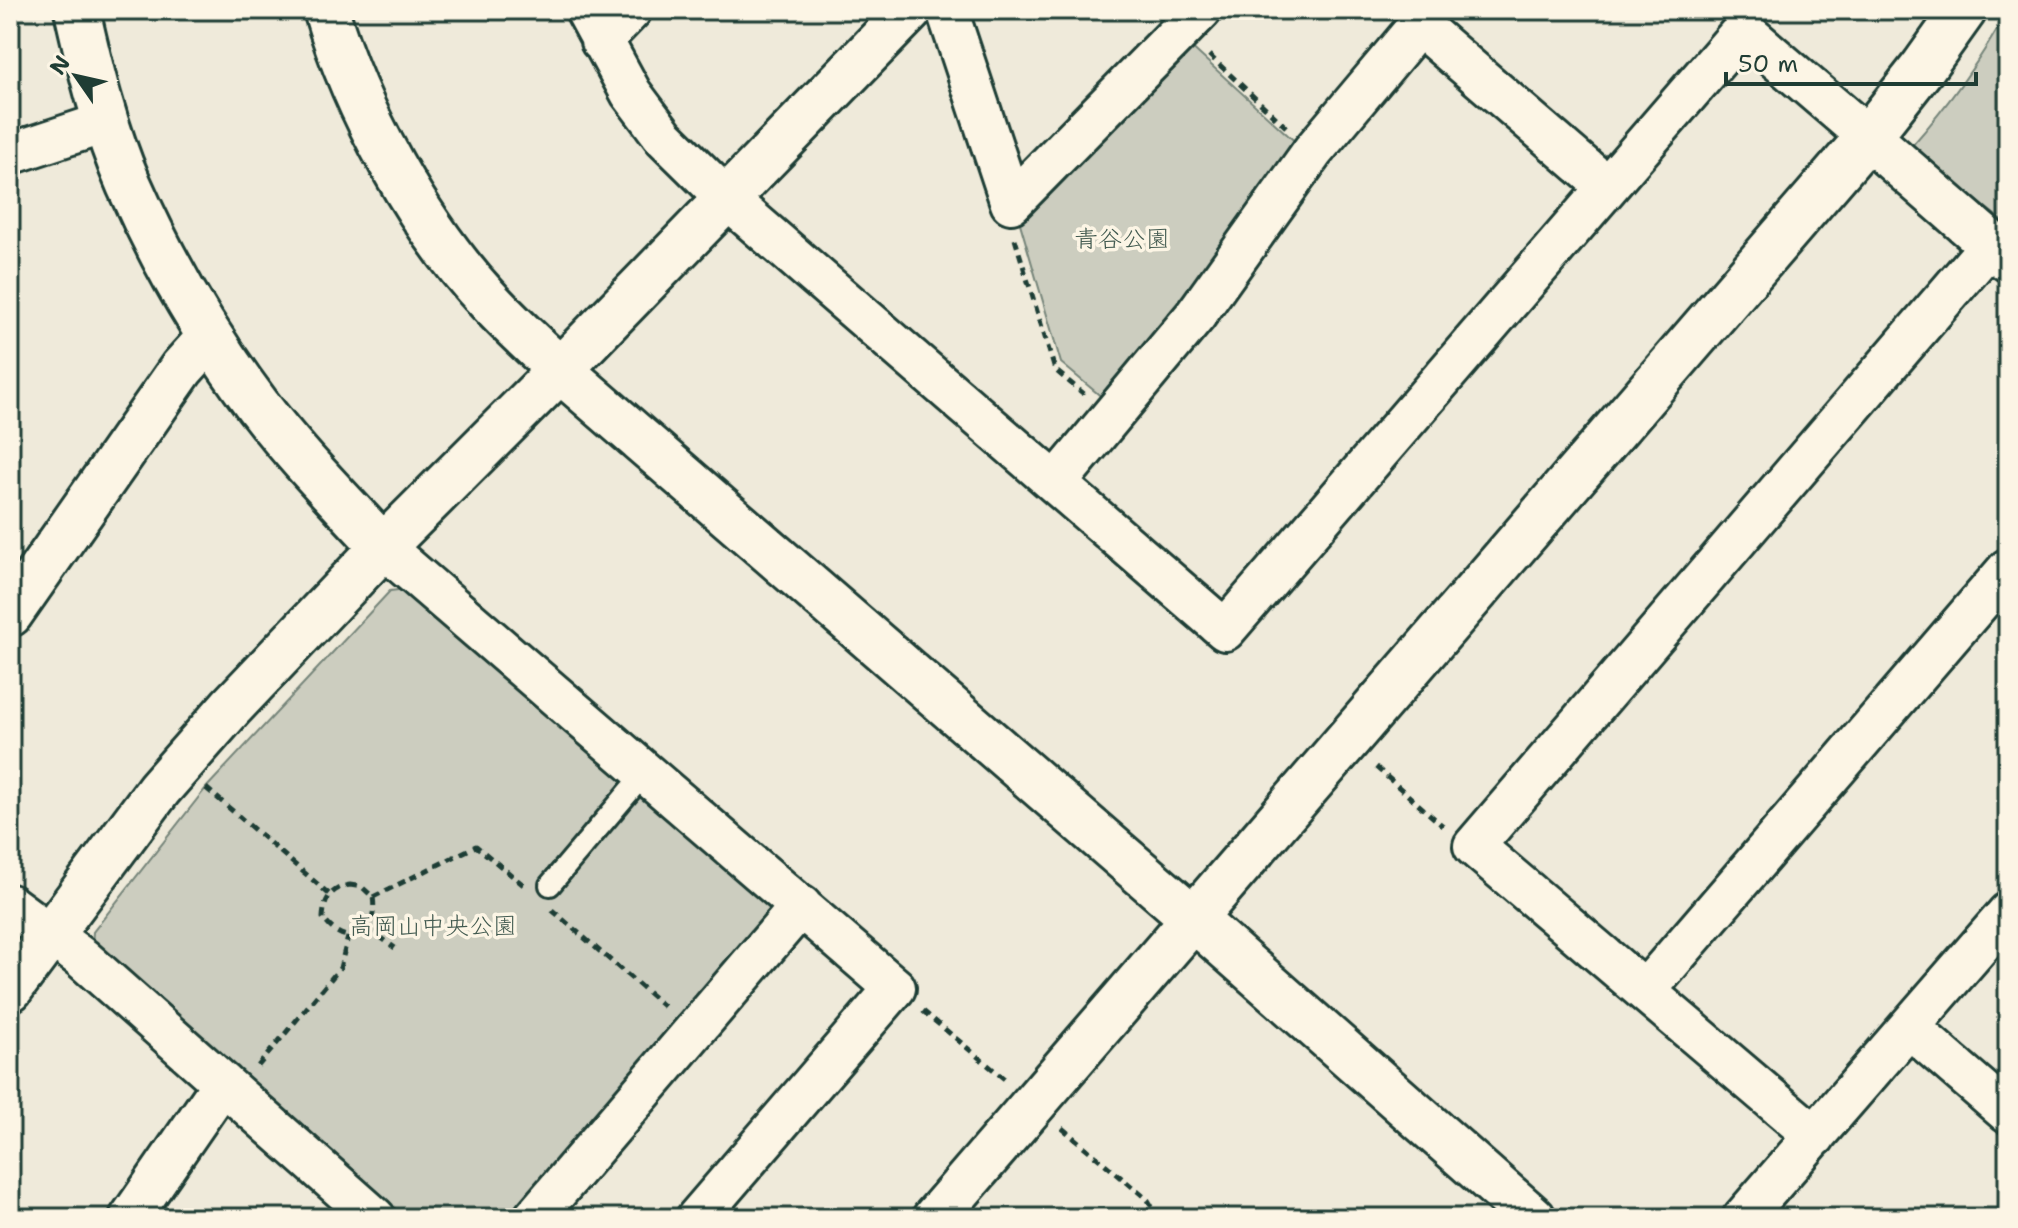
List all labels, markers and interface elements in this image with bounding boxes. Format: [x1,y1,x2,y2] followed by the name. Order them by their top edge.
[36,36,116,116] north arrow
[1726,36,1976,86] scale bar
[1738,48,1798,80] text: 50 m
[43,50,77,80] text: N
[1074,223,1170,255] park label: 青谷公園
[349,910,517,942] park label: 高岡山中央公園

